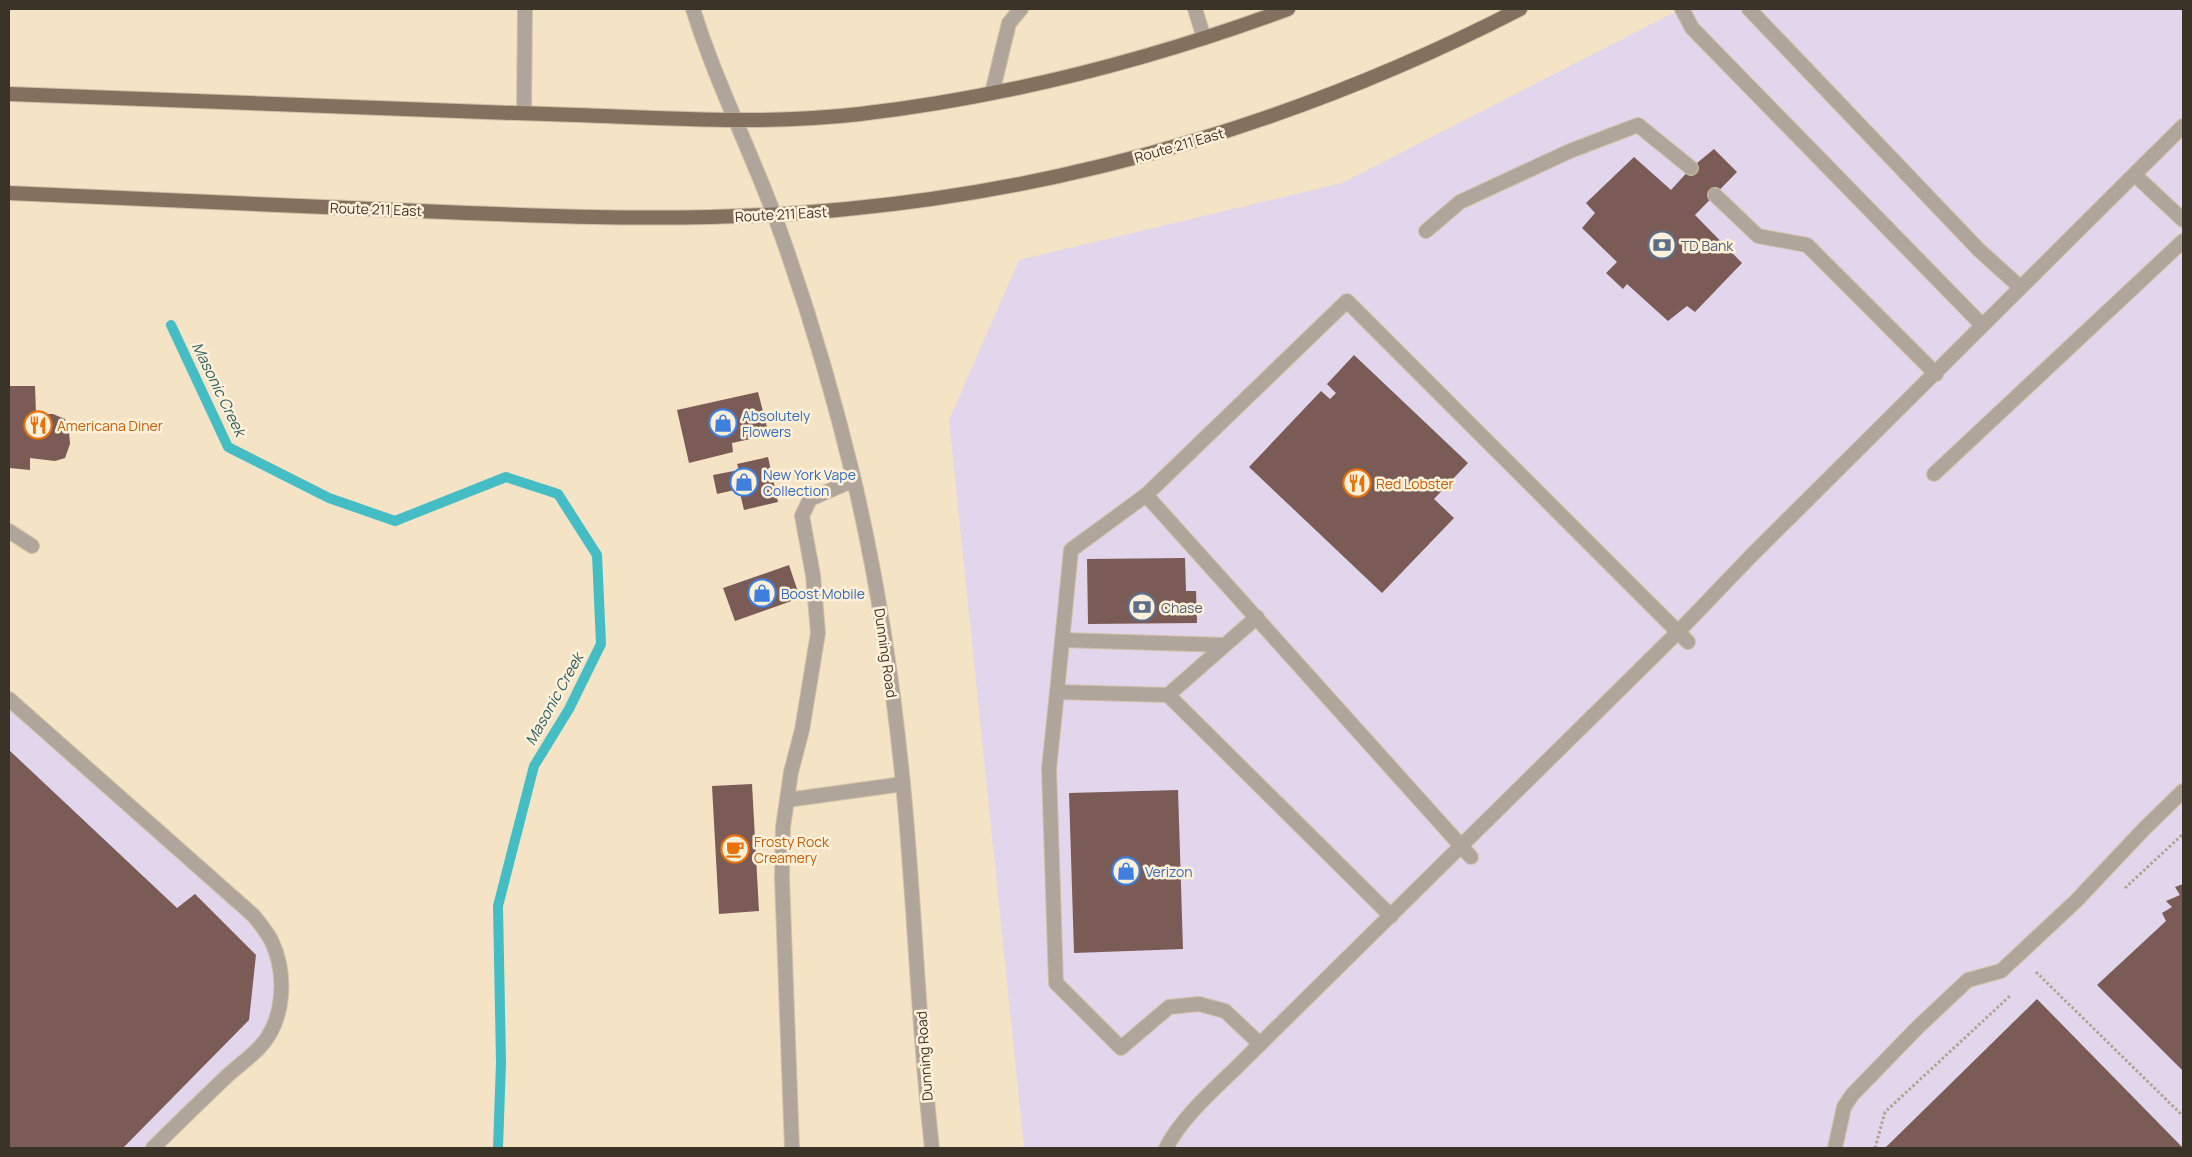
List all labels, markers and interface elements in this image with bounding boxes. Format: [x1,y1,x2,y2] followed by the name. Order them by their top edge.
[1132,123,1226,167] street label: Route 211 East
[330,198,423,220] street label: Route 211 East
[734,202,828,226] street label: Route 211 East
[1647,230,1677,260] bank icon: TD Bank
[1681,236,1734,255] place label: TD Bank
[187,338,252,442] water label: Masonic Creek
[742,406,811,441] place label: Absolutely Flowers
[708,408,738,438] shop icon: Absolutely Flowers
[23,410,53,440] restaurant icon: Americana Diner
[57,416,163,435] place label: Americana Diner
[763,465,856,500] place label: New York Vape Collection
[729,467,759,497] shop icon: New York Vape Collection
[1342,468,1372,498] restaurant icon: Red Lobster
[1376,474,1454,493] place label: Red Lobster
[747,578,777,608] shop icon: Boost Mobile
[781,584,865,603] place label: Boost Mobile
[1127,592,1157,622] bank icon: Chase
[1161,598,1203,617] place label: Chase
[870,607,902,699] street label: Dunning Road
[520,647,589,749] water label: Masonic Creek
[754,832,830,867] place label: Frosty Rock Creamery
[720,834,750,864] cafe icon: Frosty Rock Creamery
[1111,856,1141,886] shop icon: Verizon
[1145,862,1193,881] place label: Verizon
[911,1010,937,1102] street label: Dunning Road

